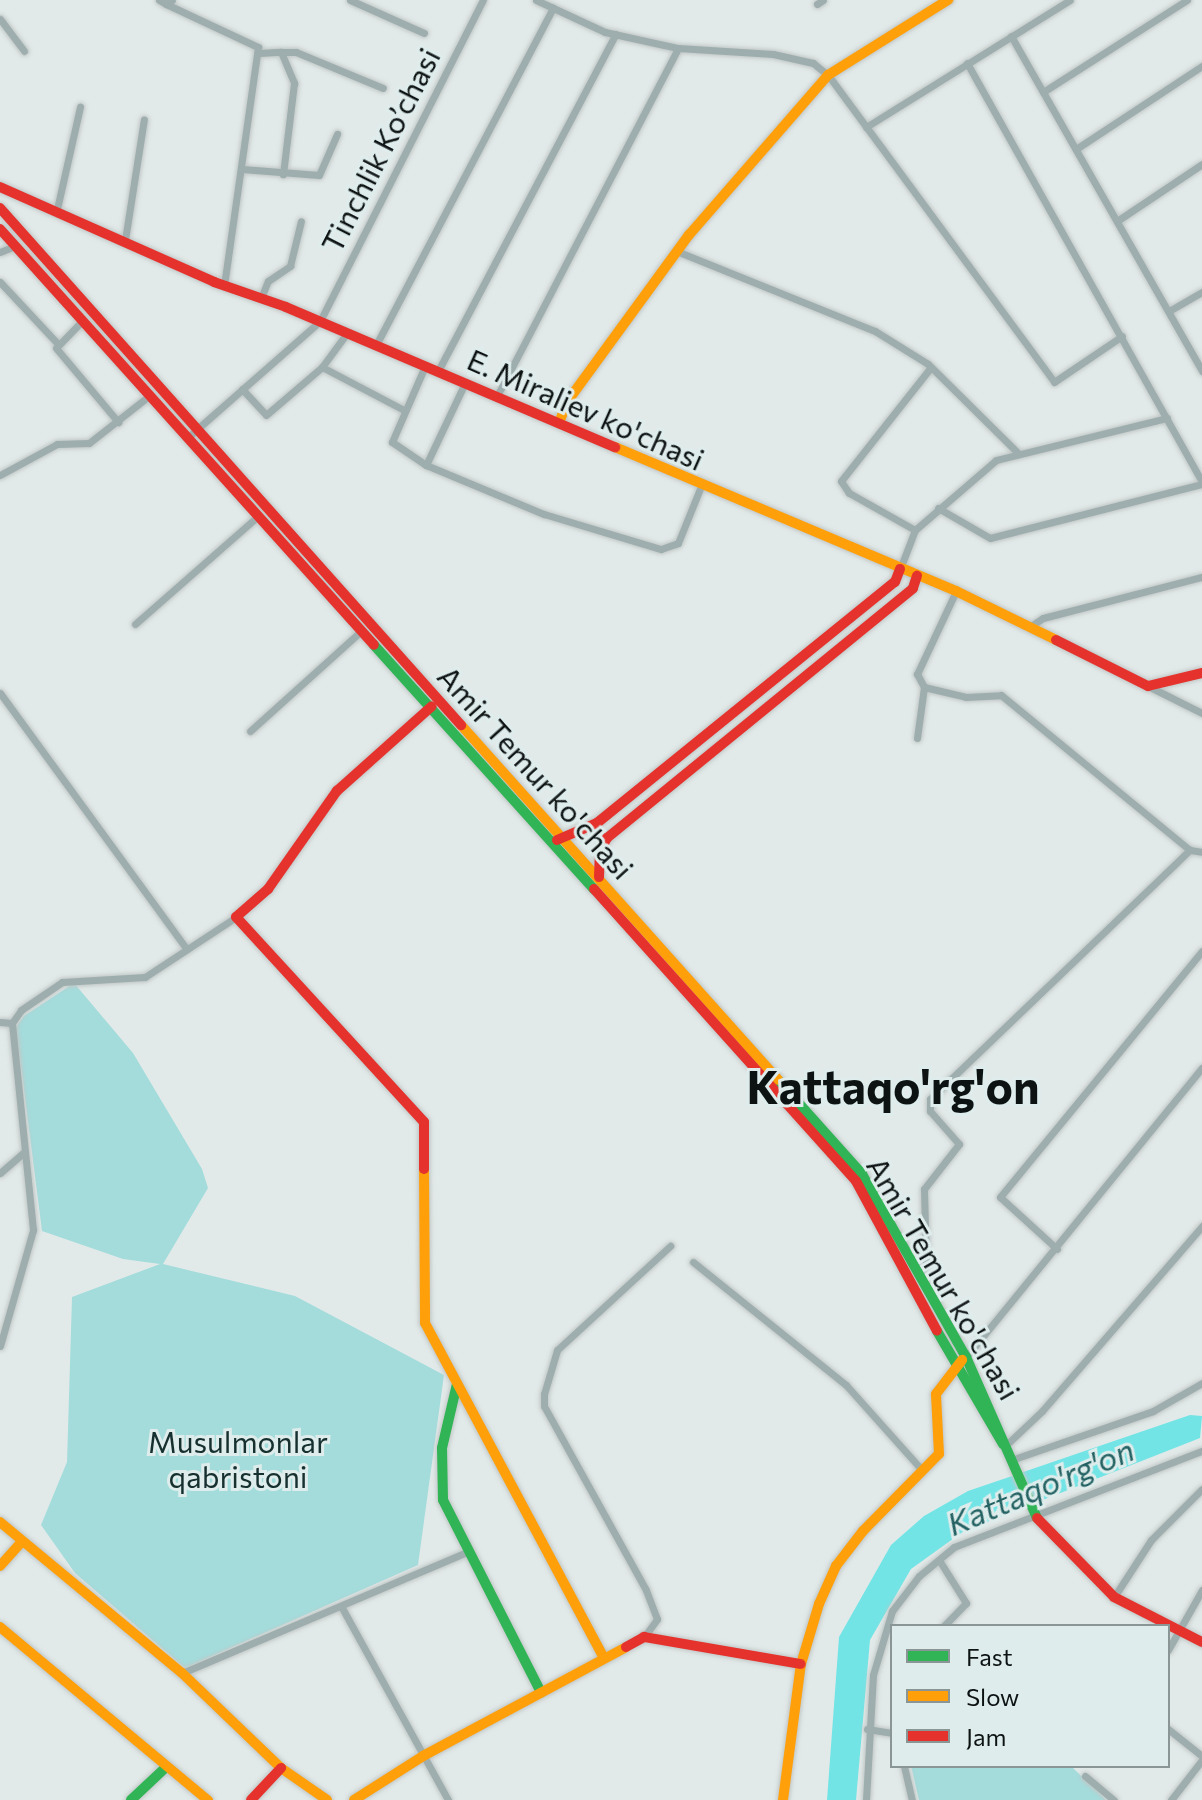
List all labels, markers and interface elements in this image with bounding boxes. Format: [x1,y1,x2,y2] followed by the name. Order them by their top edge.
[313,42,447,258] street label: Tinchlik Ko’chasi
[462,341,710,477] street label: E. Miraliev ko'chasi
[431,658,641,886] street label: Amir Temur ko'chasi
[746,1057,1040,1113] district label: Kattaqo'rg'on
[860,1150,1028,1406] street label: Amir Temur ko'chasi
[148,1423,328,1494] park label: Musulmonlar qabristoni
[941,1429,1139,1543] water label: Kattaqo'rg'on
[890,1624,1170,1768] legend
[966,1642,1013,1671] text: Fast
[966,1682,1019,1711] text: Slow
[966,1722,1006,1751] text: Jam

